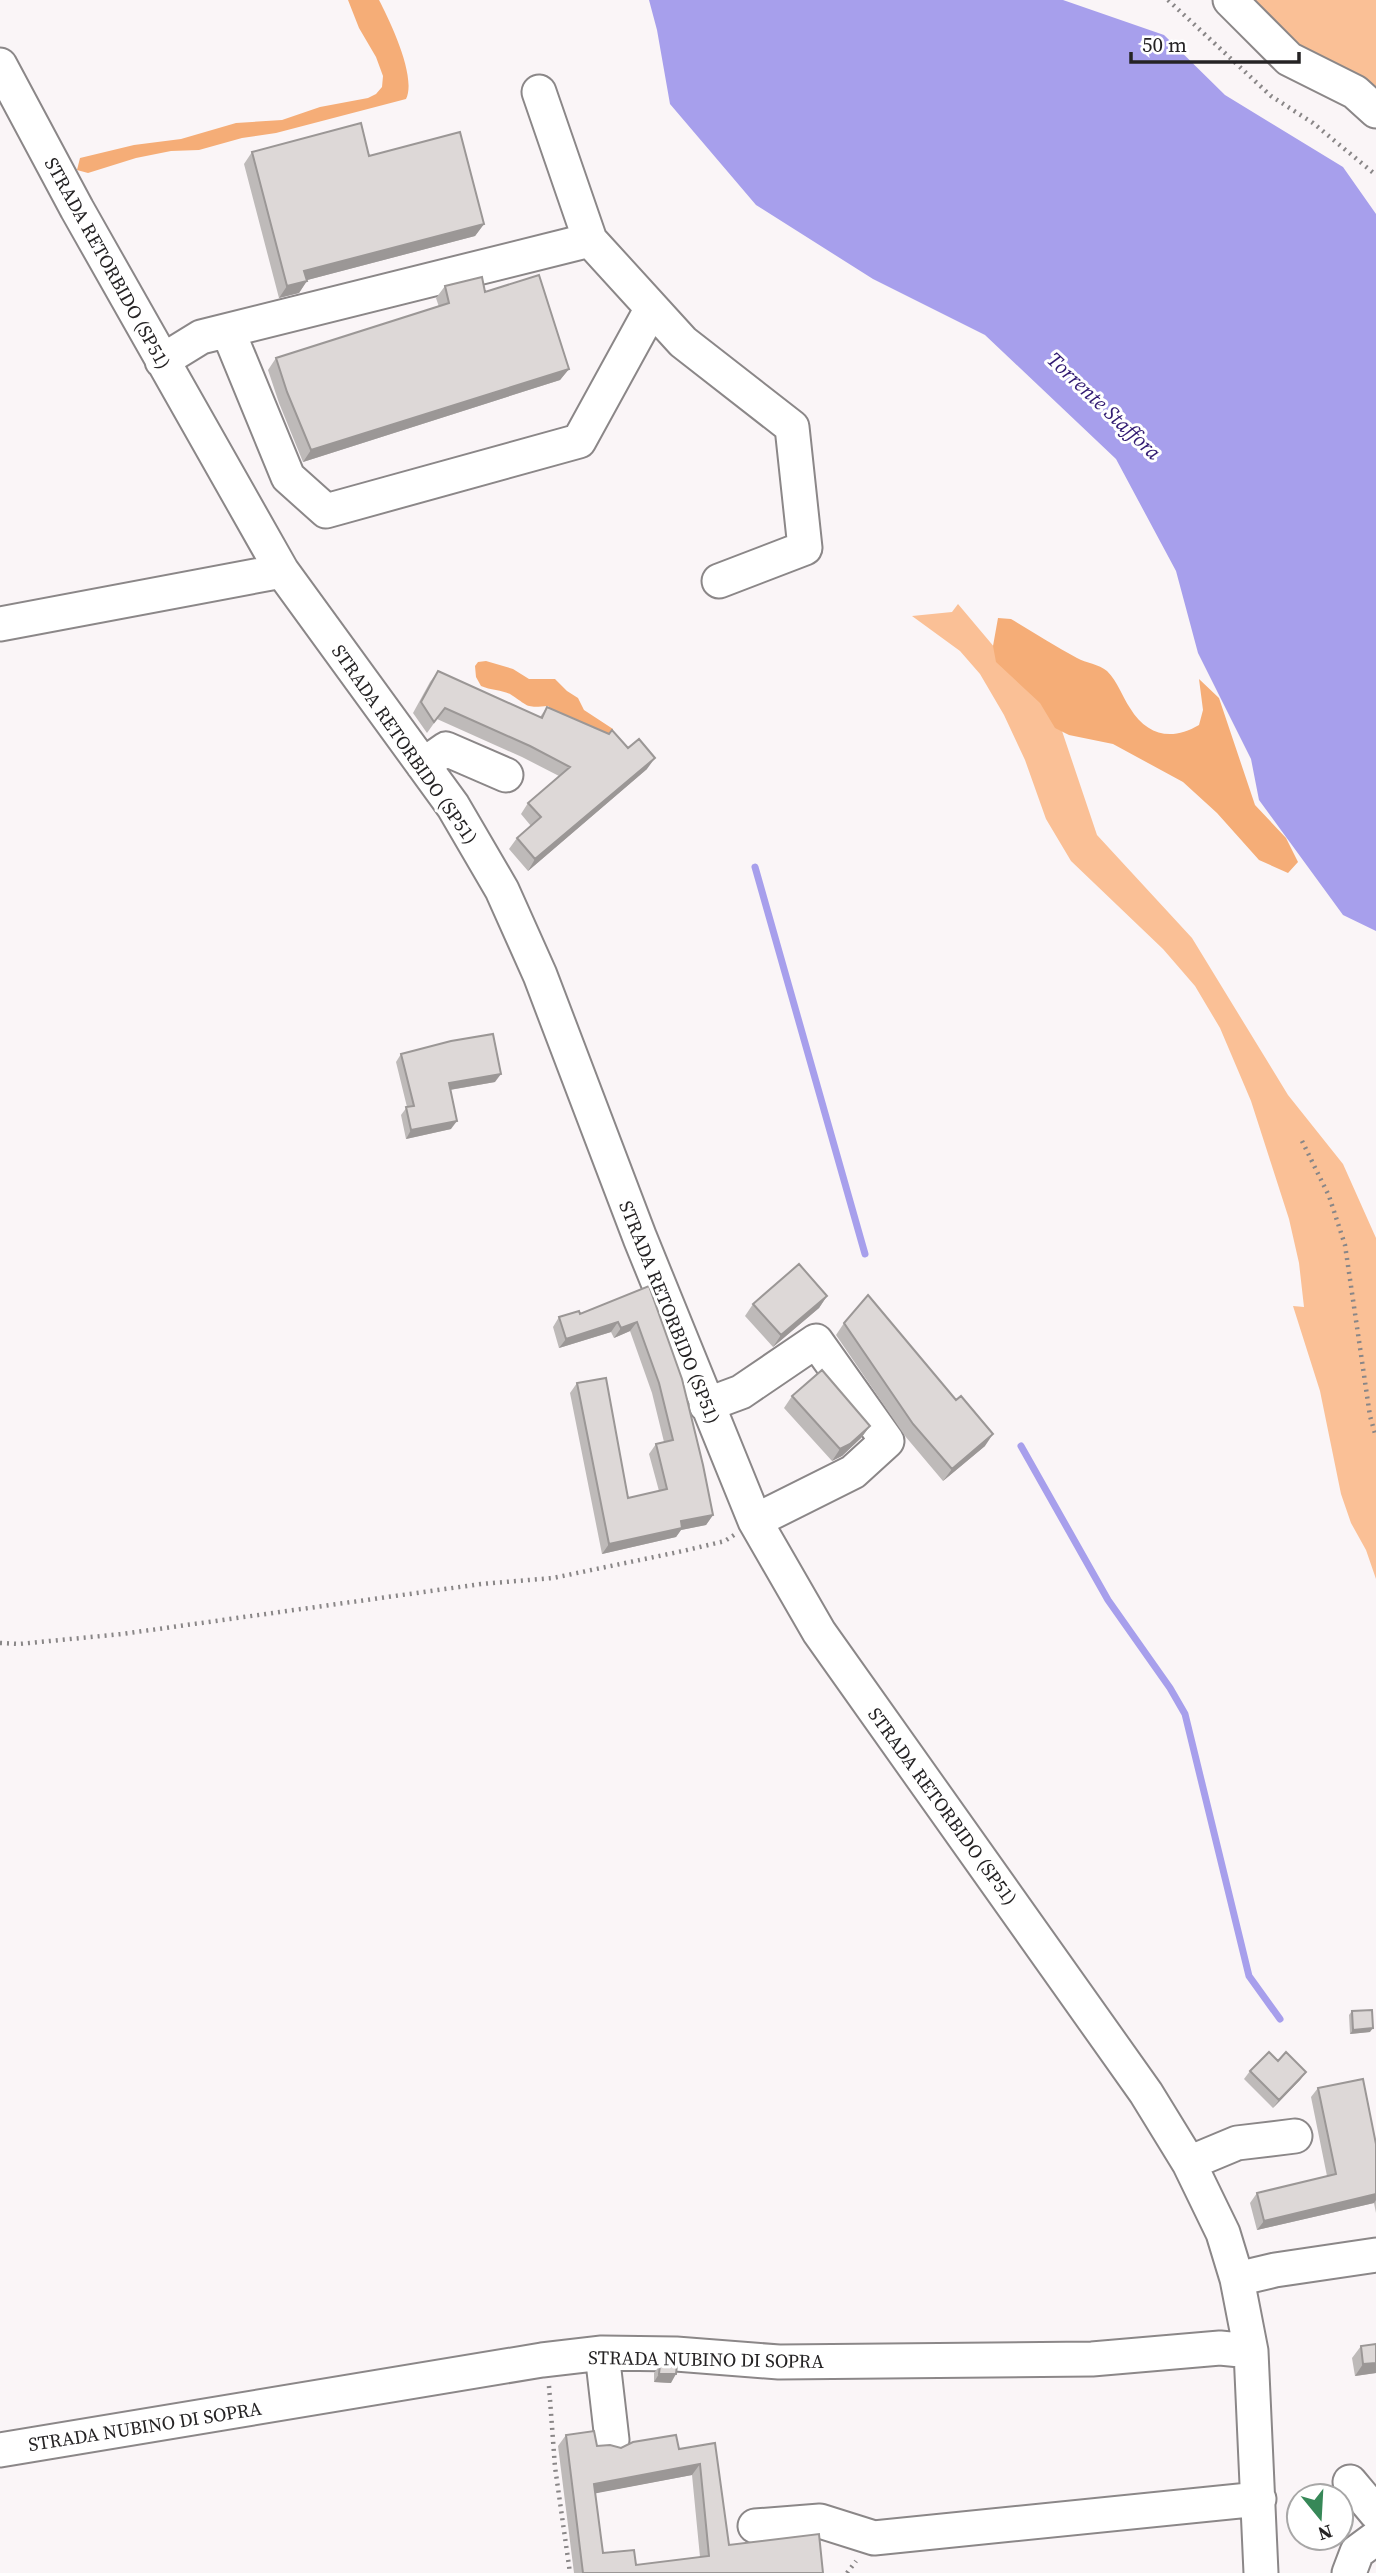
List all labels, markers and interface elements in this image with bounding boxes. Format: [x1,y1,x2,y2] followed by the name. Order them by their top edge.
[1131,21,1299,65] scale bar
[1142,30,1187,59] text: 50 m
[39,152,177,374] street label: STRADA RETORBIDO (SP51)
[1041,345,1168,466] water label: Torrente Staffora
[326,639,484,849] street label: STRADA RETORBIDO (SP51)
[613,1197,727,1427] street label: STRADA RETORBIDO (SP51)
[862,1702,1024,1910] street label: STRADA RETORBIDO (SP51)
[588,2344,825,2374] street label: STRADA NUBINO DI SOPRA
[26,2395,264,2457] street label: STRADA NUBINO DI SOPRA
[1285,2482,1355,2552] north arrow
[1315,2519,1336,2548] text: N

